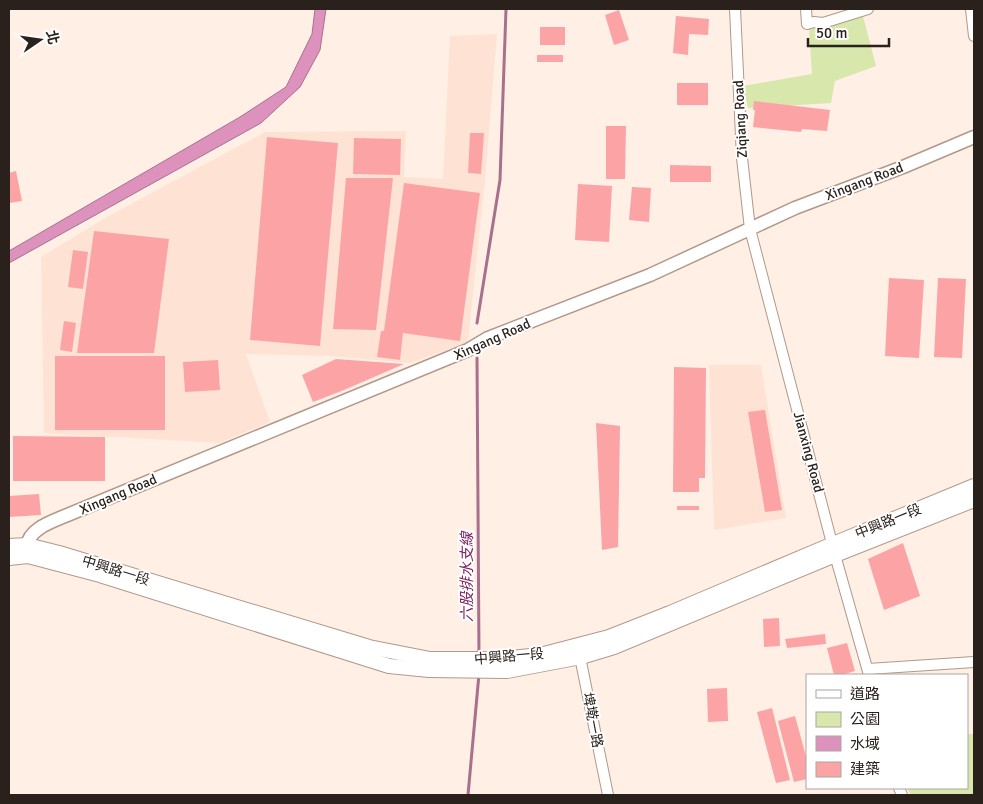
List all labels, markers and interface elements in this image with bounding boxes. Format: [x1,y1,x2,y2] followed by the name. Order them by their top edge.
[15,15,65,65] north arrow
[808,15,889,47] scale bar
[816,24,847,42] text: 50 m
[42,28,62,46] text: 北
[730,80,751,158] street label: Ziqiang Road
[823,159,906,204] street label: Xingang Road
[451,315,533,364] street label: Xingang Road
[790,410,827,494] street label: Jianxing Road
[77,471,159,518] street label: Xingang Road
[853,500,924,542] street label: 中興路一段
[458,530,476,622] water label: 六股排水支線
[80,552,152,589] street label: 中興路一段
[473,645,545,668] street label: 中興路一段
[806,674,968,789] legend
[850,685,880,703] text: 道路
[579,691,606,749] street label: 埤墘一路
[850,710,880,728] text: 公園
[850,735,880,753] text: 水域
[850,760,880,778] text: 建築

